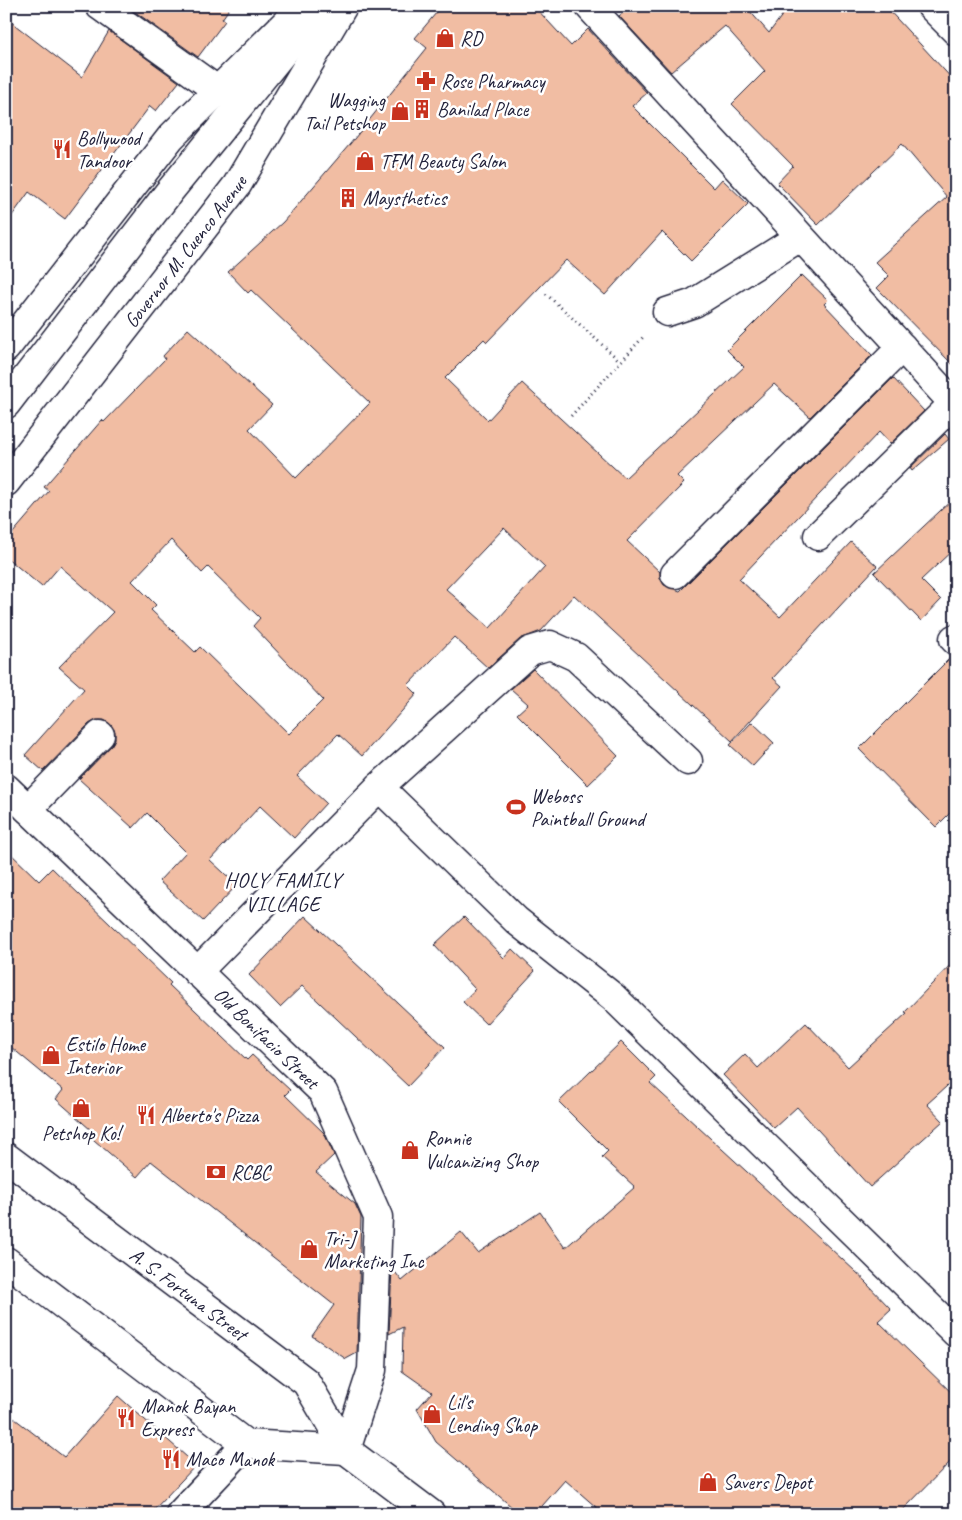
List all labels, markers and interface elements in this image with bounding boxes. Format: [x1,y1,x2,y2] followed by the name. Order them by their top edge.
[460,26,484,51] place label: RD
[434,27,456,49] shop icon: RD
[441,69,547,94] place label: Rose Pharmacy
[415,70,437,92] pharmacy icon: Rose Pharmacy
[304,88,386,136] place label: Wagging Tail Petshop
[437,97,530,122] place label: Banilad Place
[411,98,433,120] building icon: Banilad Place
[389,100,411,122] shop icon: Wagging Tail Petshop
[77,126,143,174] place label: Bollywood Tandoor
[51,138,73,160] restaurant icon: Bollywood Tandoor
[380,149,507,174] place label: TFM Beauty Salon
[354,150,376,172] shop icon: TFM Beauty Salon
[118,170,253,332] street label: Governor M. Cuenco Avenue
[363,186,449,211] place label: Maysthetics
[337,187,359,209] building icon: Maysthetics
[531,784,647,832] place label: Weboss Paintball Ground
[505,796,527,818] sports icon: Weboss Paintball Ground
[225,867,345,917] district label: HOLY FAMILY VILLAGE
[209,982,326,1096] street label: Old Bonifacio Street
[66,1032,147,1080] place label: Estilo Home Interior
[40,1044,62,1066] shop icon: Estilo Home Interior
[70,1097,92,1119] shop icon: Petshop Ko!
[161,1103,260,1128] place label: Alberto's Pizza
[135,1104,157,1126] restaurant icon: Alberto's Pizza
[42,1121,124,1146] place label: Petshop Ko!
[425,1126,540,1174] place label: Ronnie Vulcanizing Shop
[399,1139,421,1161] shop icon: Ronnie Vulcanizing Shop
[231,1160,273,1185] place label: RCBC
[205,1161,227,1183] bank icon: RCBC
[324,1226,424,1274] place label: Tri-J Marketing Inc
[298,1238,320,1260] shop icon: Tri-J Marketing Inc
[125,1242,255,1348] street label: A. S. Fortuna Street
[447,1390,538,1438] place label: Lil's Lending Shop
[141,1394,236,1442] place label: Manok Bayan Express
[421,1403,443,1425] shop icon: Lil's Lending Shop
[115,1407,137,1429] restaurant icon: Manok Bayan Express
[186,1447,276,1472] place label: Maco Manok
[160,1448,182,1470] restaurant icon: Maco Manok
[723,1470,815,1495] place label: Savers Depot
[697,1471,719,1493] shop icon: Savers Depot

